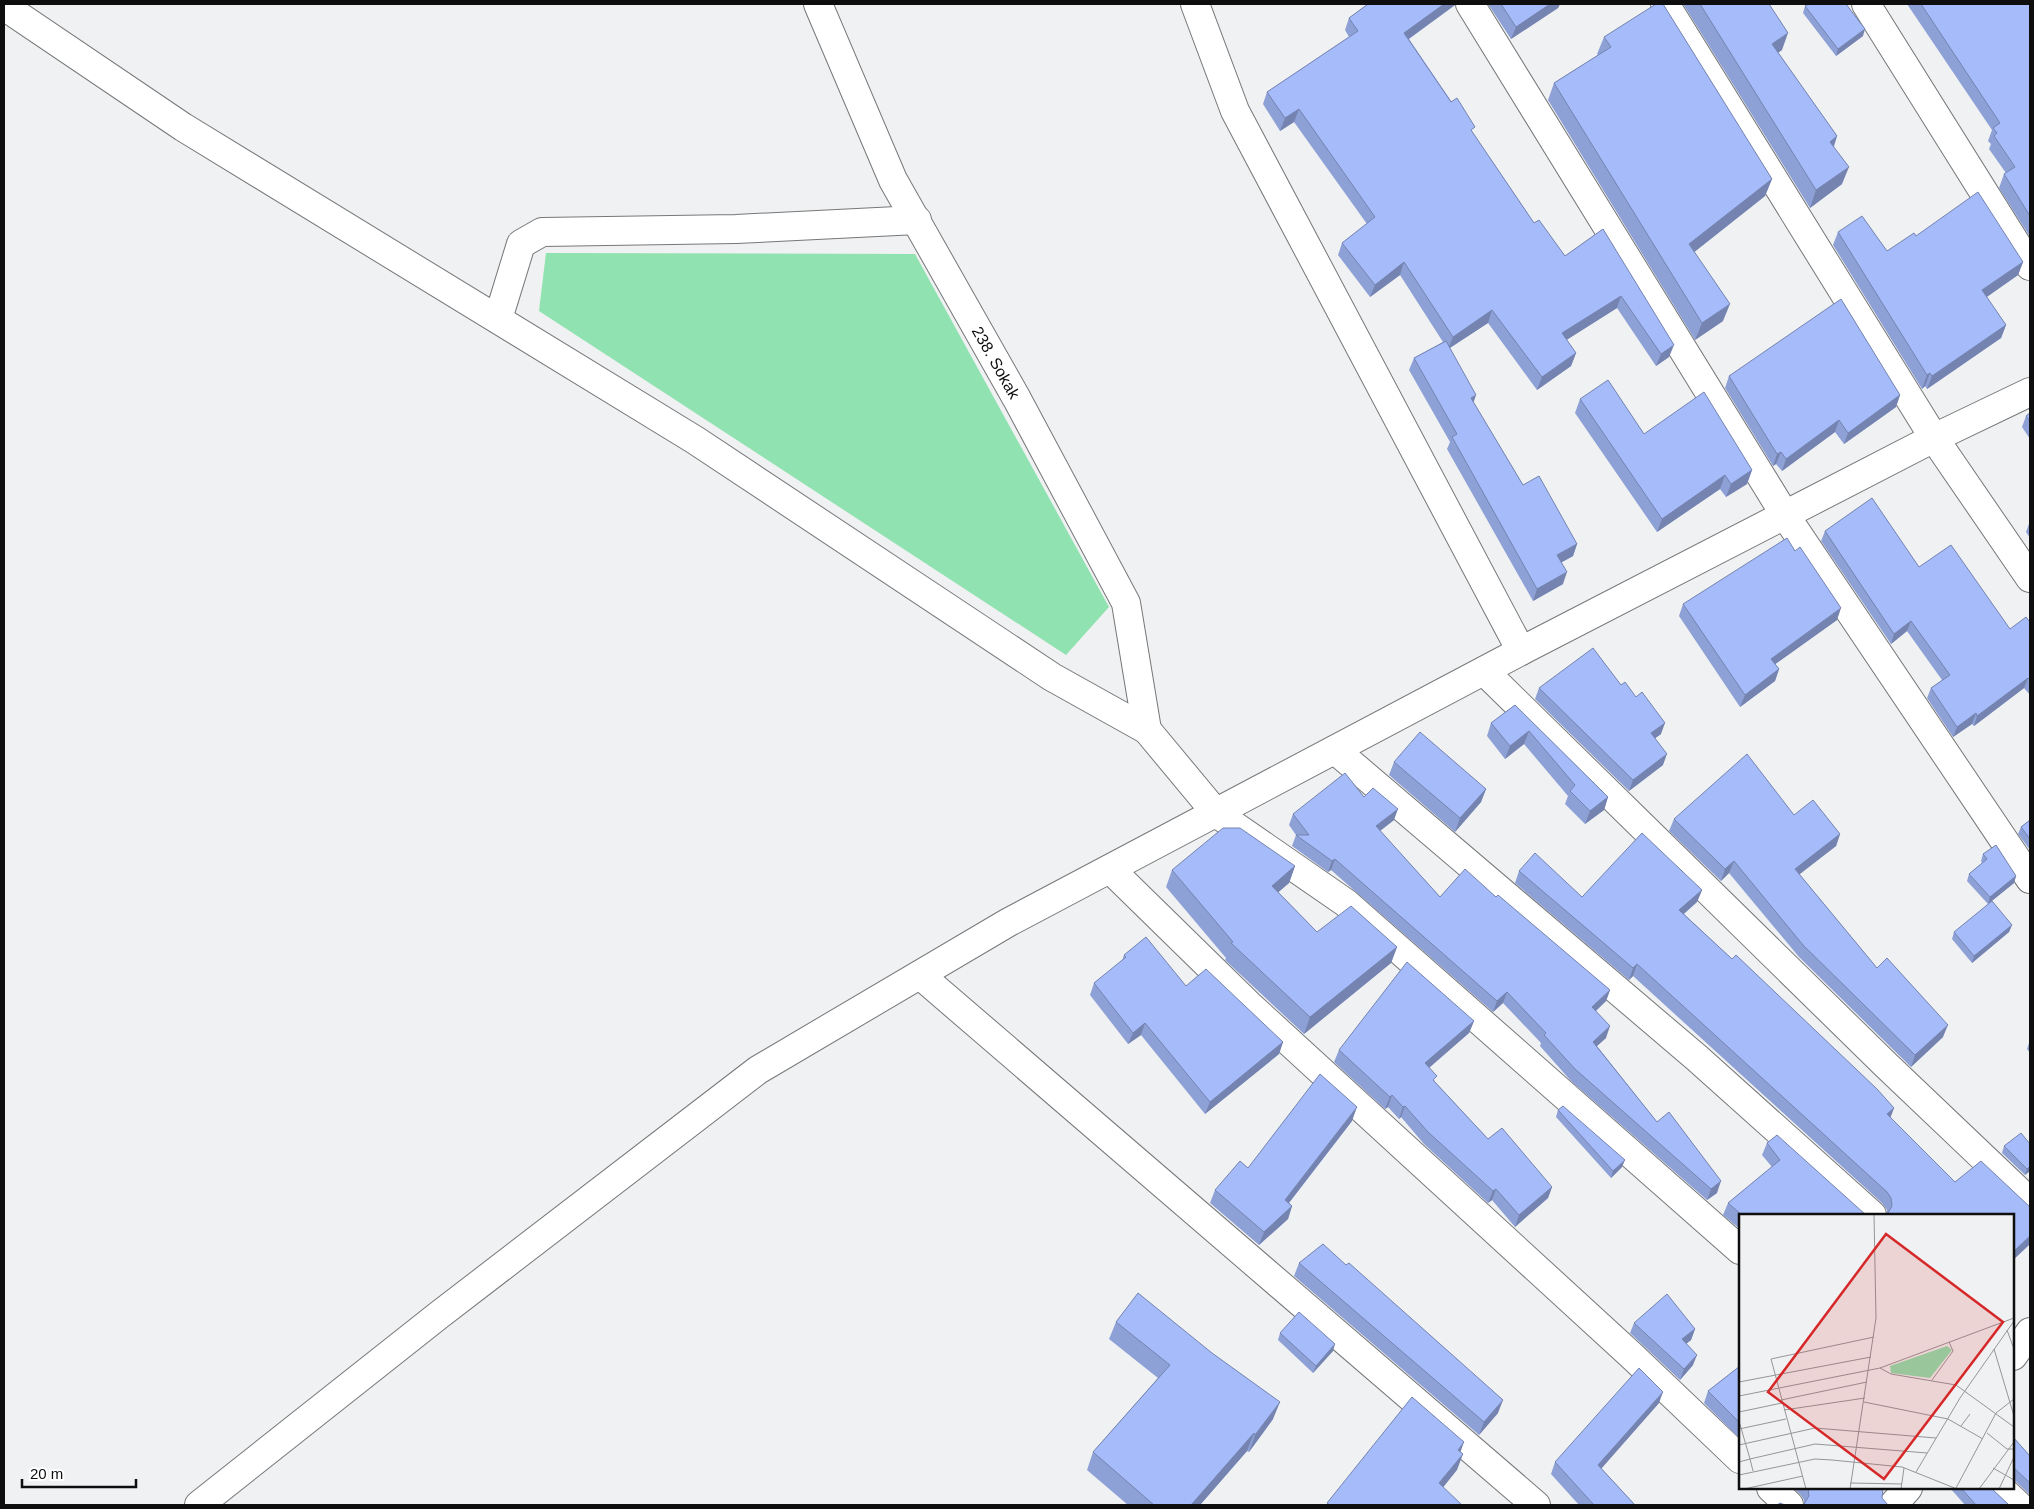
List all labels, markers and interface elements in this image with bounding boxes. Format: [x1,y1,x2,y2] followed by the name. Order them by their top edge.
[969,323,1024,402] street label: 238. Sokak
[1739,1214,2014,1489] inset map
[22,1456,136,1488] scale bar
[30,1465,63,1482] text: 20 m

